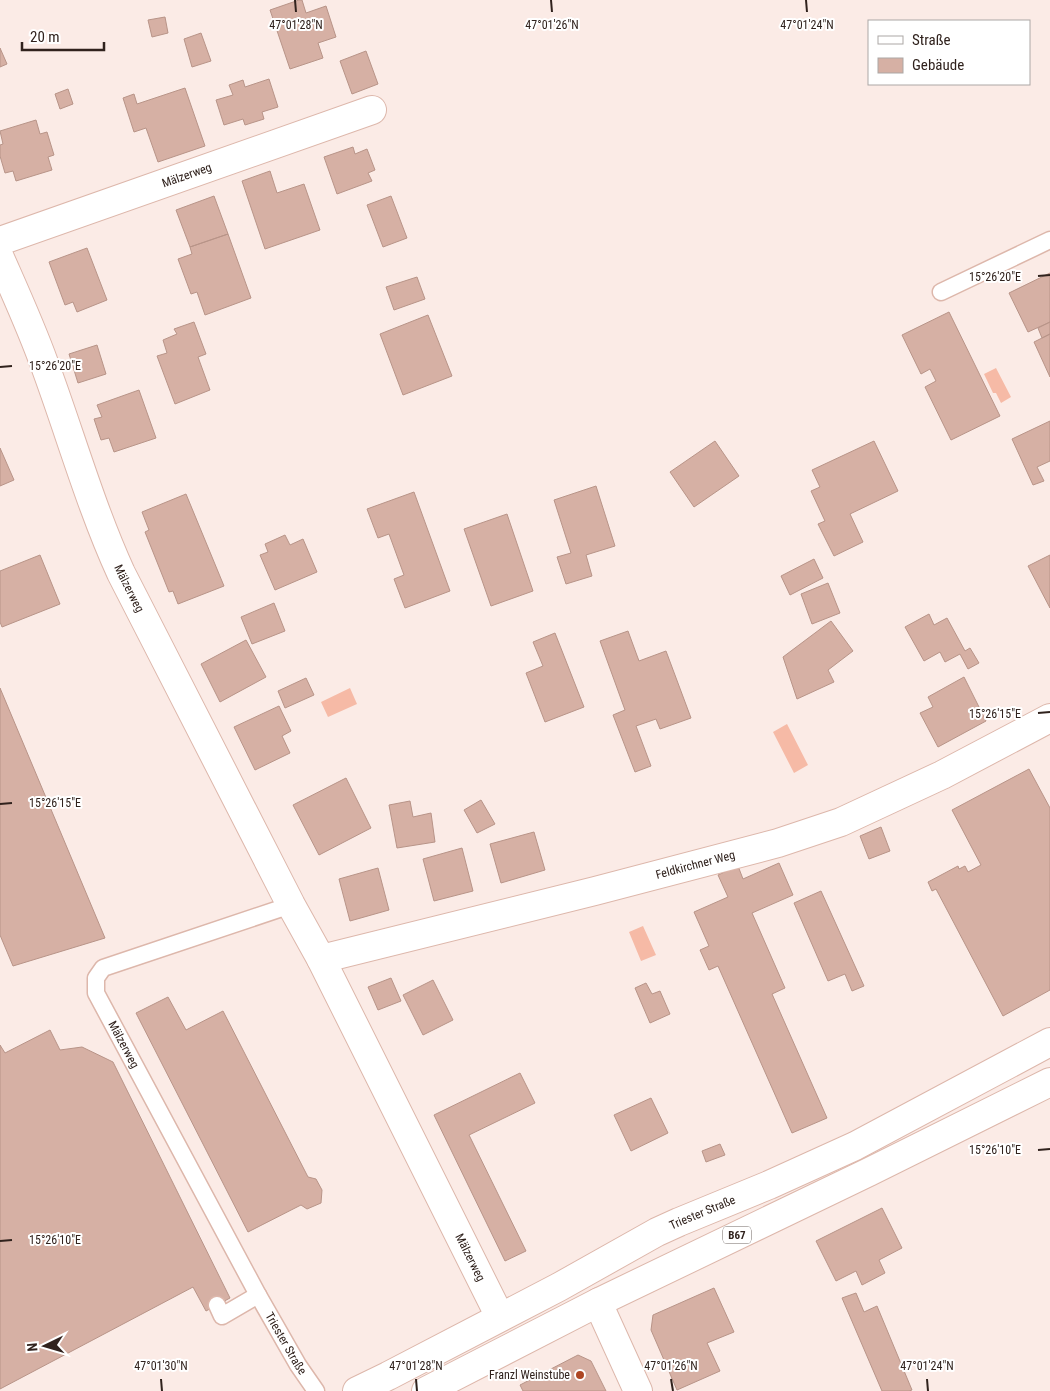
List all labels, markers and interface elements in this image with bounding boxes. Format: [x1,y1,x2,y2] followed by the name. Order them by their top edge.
[269,18,323,32] text: 47°01'28"N
[525,18,579,32] text: 47°01'26"N
[780,18,834,32] text: 47°01'24"N
[22,20,105,52] scale bar
[868,20,1030,85] legend
[30,28,60,46] text: 20 m
[912,31,951,49] text: Straße
[912,56,964,74] text: Gebäude
[160,160,213,190] street label: Mälzerweg
[969,270,1021,284] text: 15°26'20"E
[29,359,81,373] text: 15°26'20"E
[111,562,147,615] street label: Mälzerweg
[969,707,1021,721] text: 15°26'15"E
[29,796,81,810] text: 15°26'15"E
[654,848,737,882] street label: Feldkirchner Weg
[105,1019,142,1071] street label: Mälzerweg
[969,1143,1021,1157] text: 15°26'10"E
[667,1193,738,1232] street label: Triester Straße
[723,1226,751,1244] road number: B67
[452,1231,488,1284] street label: Mälzerweg
[29,1233,81,1247] text: 15°26'10"E
[262,1310,310,1378] street label: Triester Straße
[20,1321,70,1371] north arrow
[24,1342,40,1352] text: N
[134,1359,188,1373] text: 47°01'30"N
[389,1359,443,1373] text: 47°01'28"N
[644,1359,698,1373] text: 47°01'26"N
[900,1359,954,1373] text: 47°01'24"N
[489,1368,570,1382] place label: Franzl Weinstube
[574,1369,586,1381] marker: Franzl Weinstube

